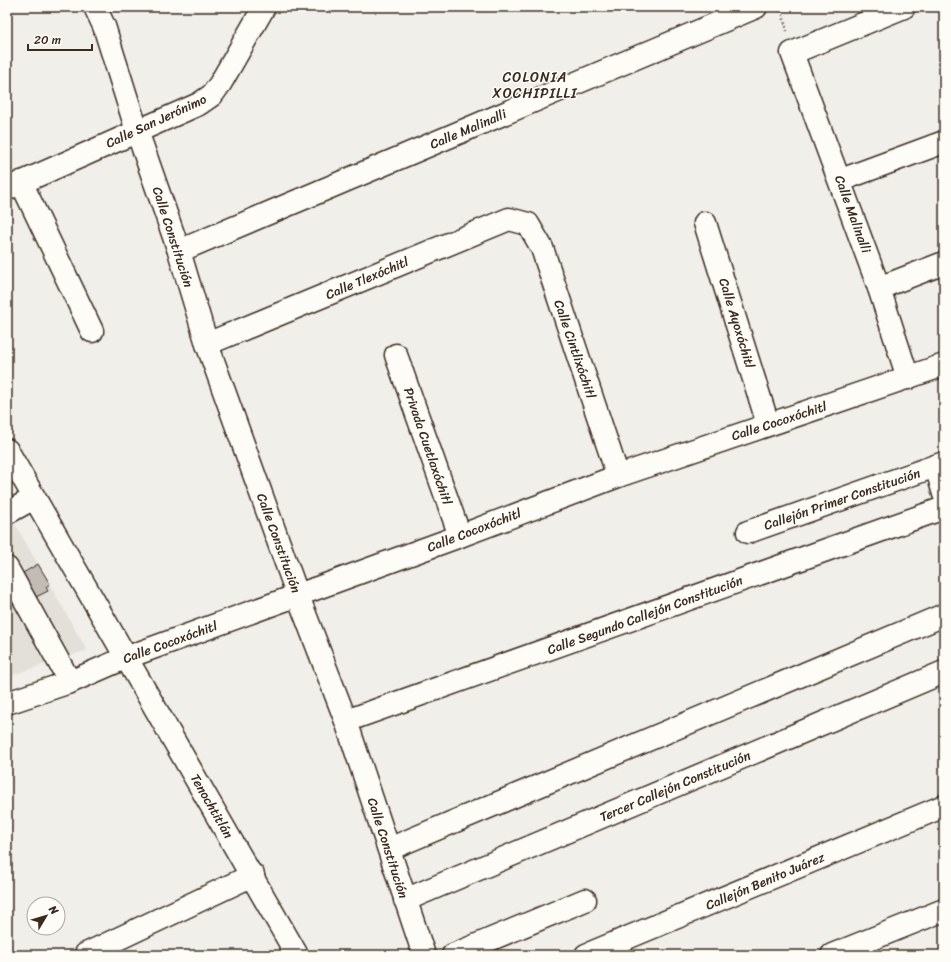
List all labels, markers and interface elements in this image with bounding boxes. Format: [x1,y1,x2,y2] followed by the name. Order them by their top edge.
[28,26,92,52] scale bar
[34,29,61,51] text: 20 m
[491,65,578,106] district label: COLONIA XOCHIPILLI
[102,87,211,154] street label: Calle San Jerónimo
[426,102,510,156] street label: Calle Malinalli
[828,172,878,257] street label: Calle Malinalli
[146,184,200,290] street label: Calle Constitución
[322,250,412,306] street label: Calle Tlexóchitl
[712,275,762,371] street label: Calle Ayoxóchitl
[547,297,603,402] street label: Calle Cintlixóchitl
[397,384,459,508] street label: Privada Cuetlaxóchitl
[728,395,830,447] street label: Calle Cocoxóchitl
[761,461,923,537] street label: Callejón Primer Constitución
[250,490,308,596] street label: Calle Constitución
[424,501,525,559] street label: Calle Cocoxóchitl
[544,569,746,661] street label: Calle Segundo Callejón Constitución
[119,614,221,670] street label: Calle Cocoxóchitl
[596,744,754,828] street label: Tercer Callejón Constitución
[184,769,240,843] street label: Tenochtitlán
[361,795,415,901] street label: Calle Constitución
[702,845,829,917] street label: Callejón Benito Juárez
[26,896,66,936] north arrow
[43,901,64,919] text: N

